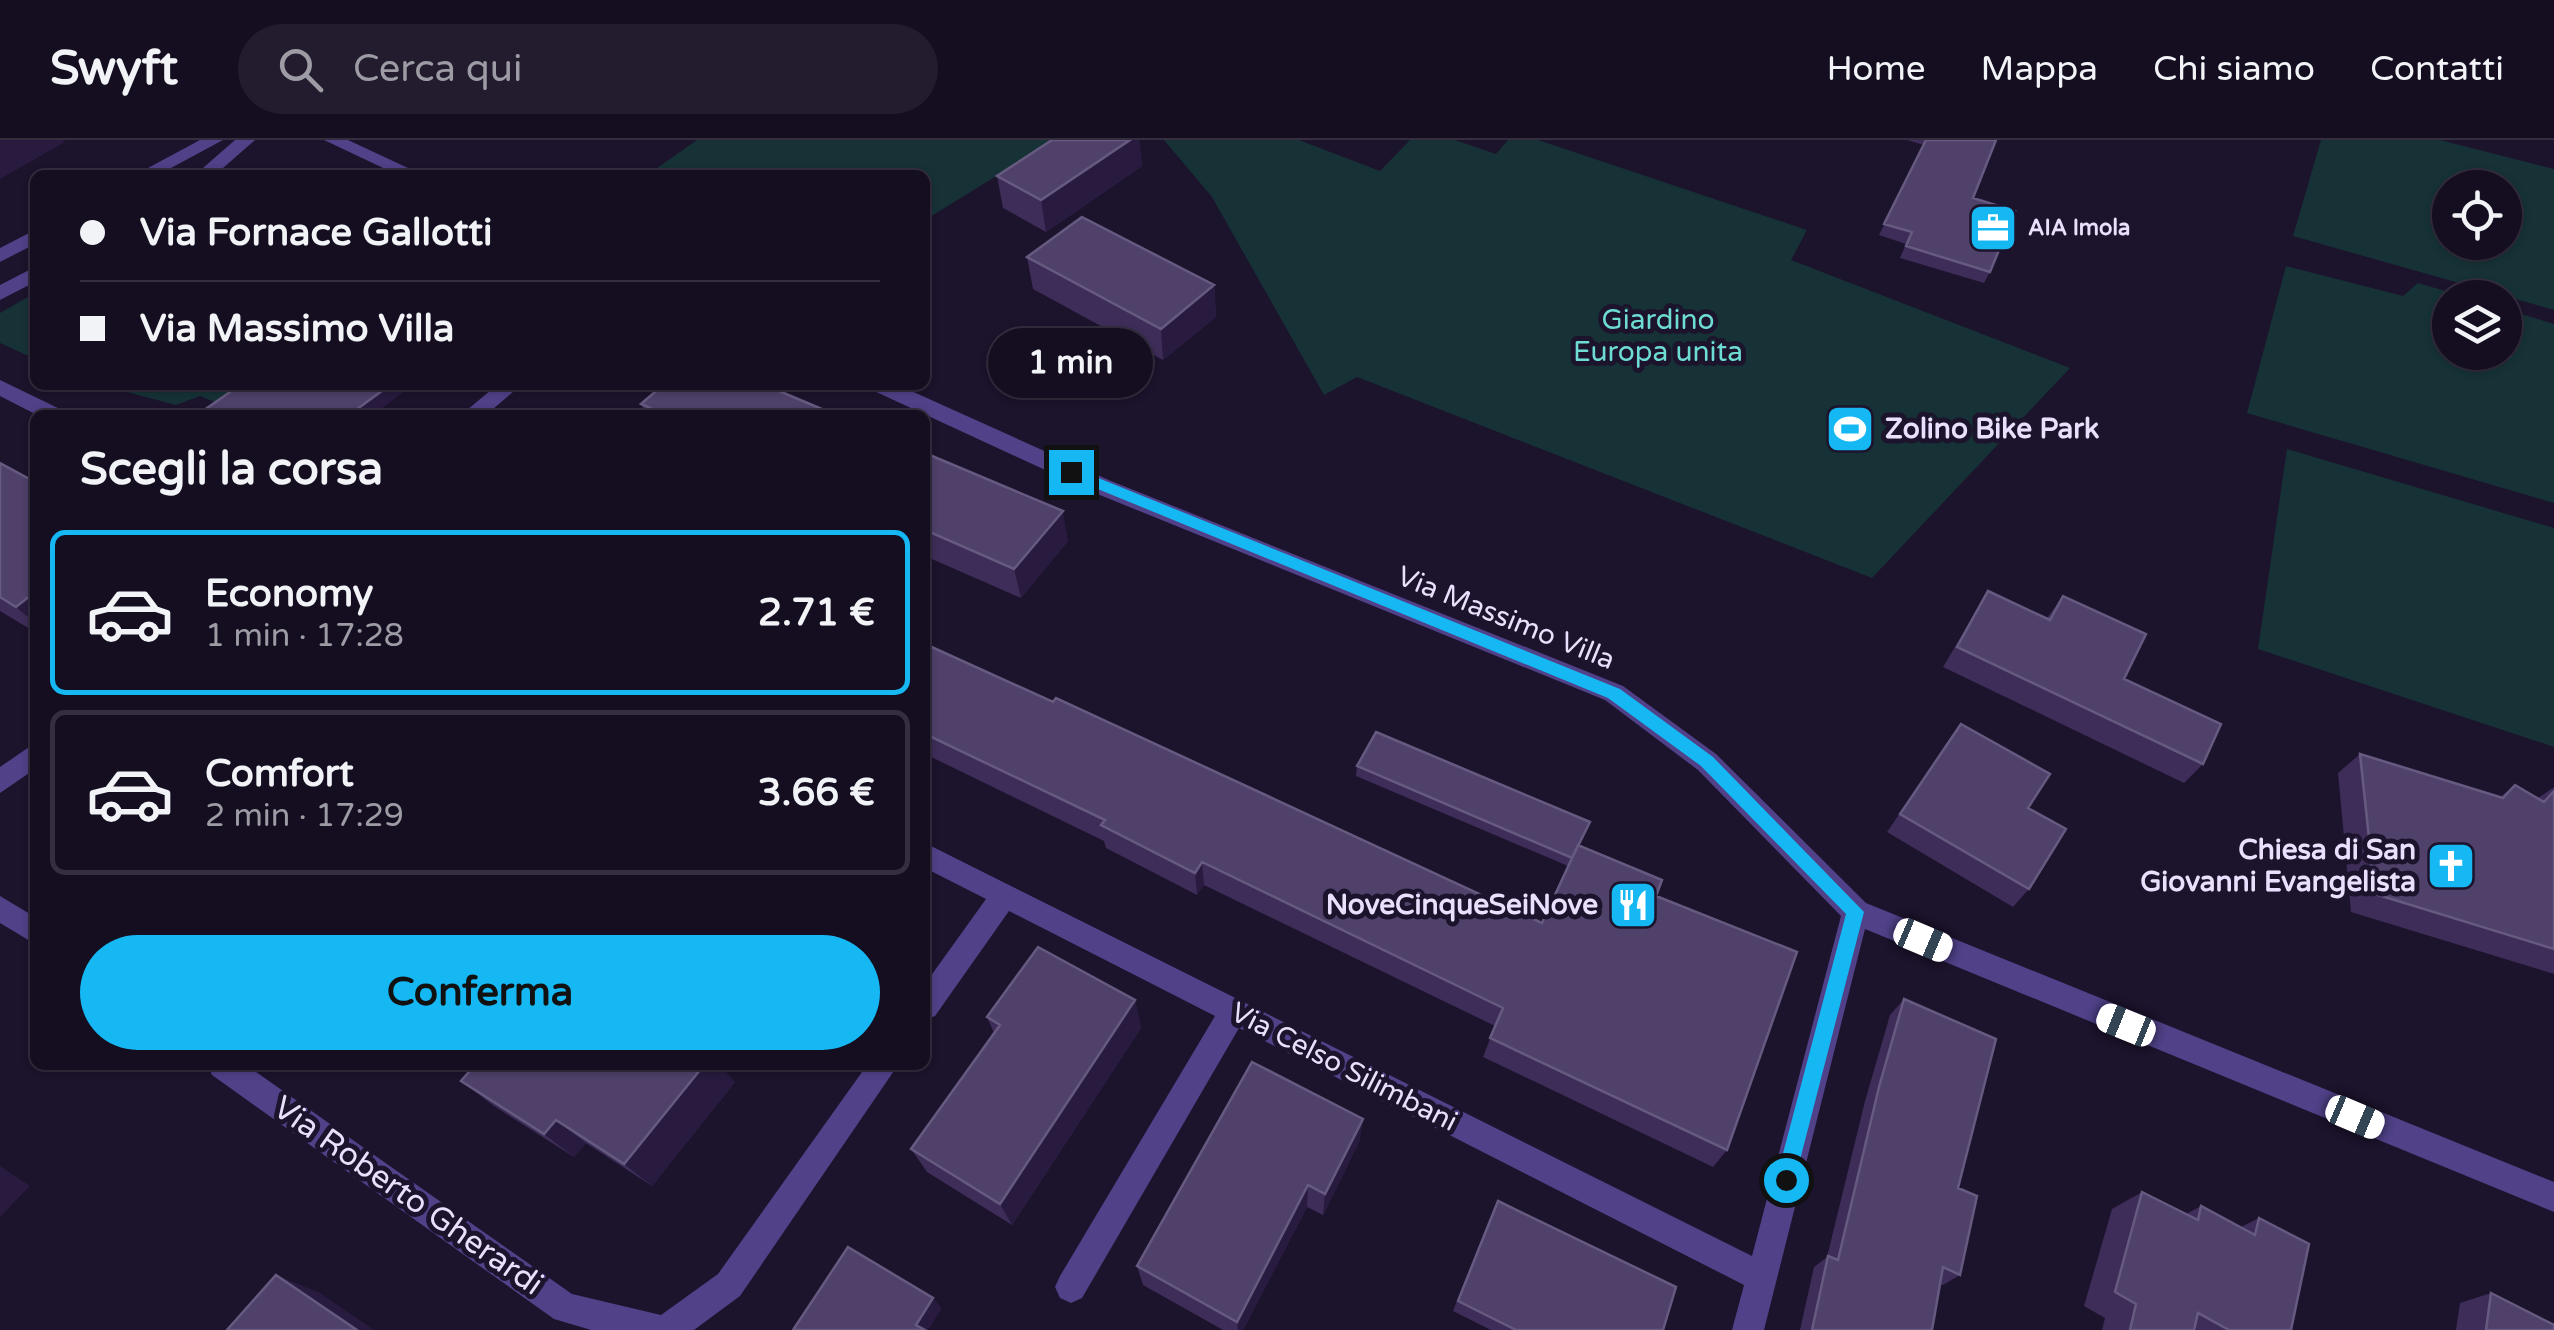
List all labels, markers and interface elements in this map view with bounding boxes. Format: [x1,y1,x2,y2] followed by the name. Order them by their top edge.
[238,24,938,114] search box
[50,40,178,98] text: Swyft
[273,42,328,97] icon: search
[353,46,522,92] text: Cerca qui
[1826,48,1926,90] text: Home
[1981,48,2098,90] text: Mappa
[2153,48,2315,90] text: Chi siamo
[2370,48,2504,90] text: Contatti
[2432,170,2522,370] map controls
[2432,170,2522,260] button: locate
[1967,202,2019,254] office icon: AIA Imola
[140,210,492,256] text: Via Fornace Gallotti
[2028,215,2130,241] place label: AIA Imola
[2432,280,2522,370] button: layers
[1573,303,1743,369] park label: Giardino Europa unita
[140,306,454,352] text: Via Massimo Villa
[988,327,1154,397] callout: 1 min
[1028,344,1113,382] text: 1 min
[1824,403,1876,455] sports icon: Zolino Bike Park
[1885,412,2099,446] place label: Zolino Bike Park
[80,443,383,497] text: Scegli la corsa
[1049,450,1094,495] route end
[1392,559,1620,677] street label: Via Massimo Villa
[85,568,175,658] icon: car
[205,571,373,617] text: Economy
[758,590,875,636] text: 2.71 €
[205,617,404,655] text: 1 min · 17:28
[85,748,175,838] icon: car
[205,751,354,797] text: Comfort
[758,770,875,816] text: 3.66 €
[205,797,404,835] text: 2 min · 17:29
[2140,833,2416,899] place label: Chiesa di San Giovanni Evangelista
[2425,840,2477,892] church icon: Chiesa di San Giovanni Evangelista
[1607,879,1659,931] restaurant icon: NoveCinqueSeiNove
[1326,888,1598,922] place label: NoveCinqueSeiNove
[1890,914,1956,966] car
[80,935,880,1050] button: Conferma
[1225,995,1463,1139] street label: Via Celso Silimbani
[2093,1000,2159,1050] car
[266,1088,550,1304] street label: Via Roberto Gherardi
[2322,1091,2388,1143] car
[1764,1158,1809,1203] route start

